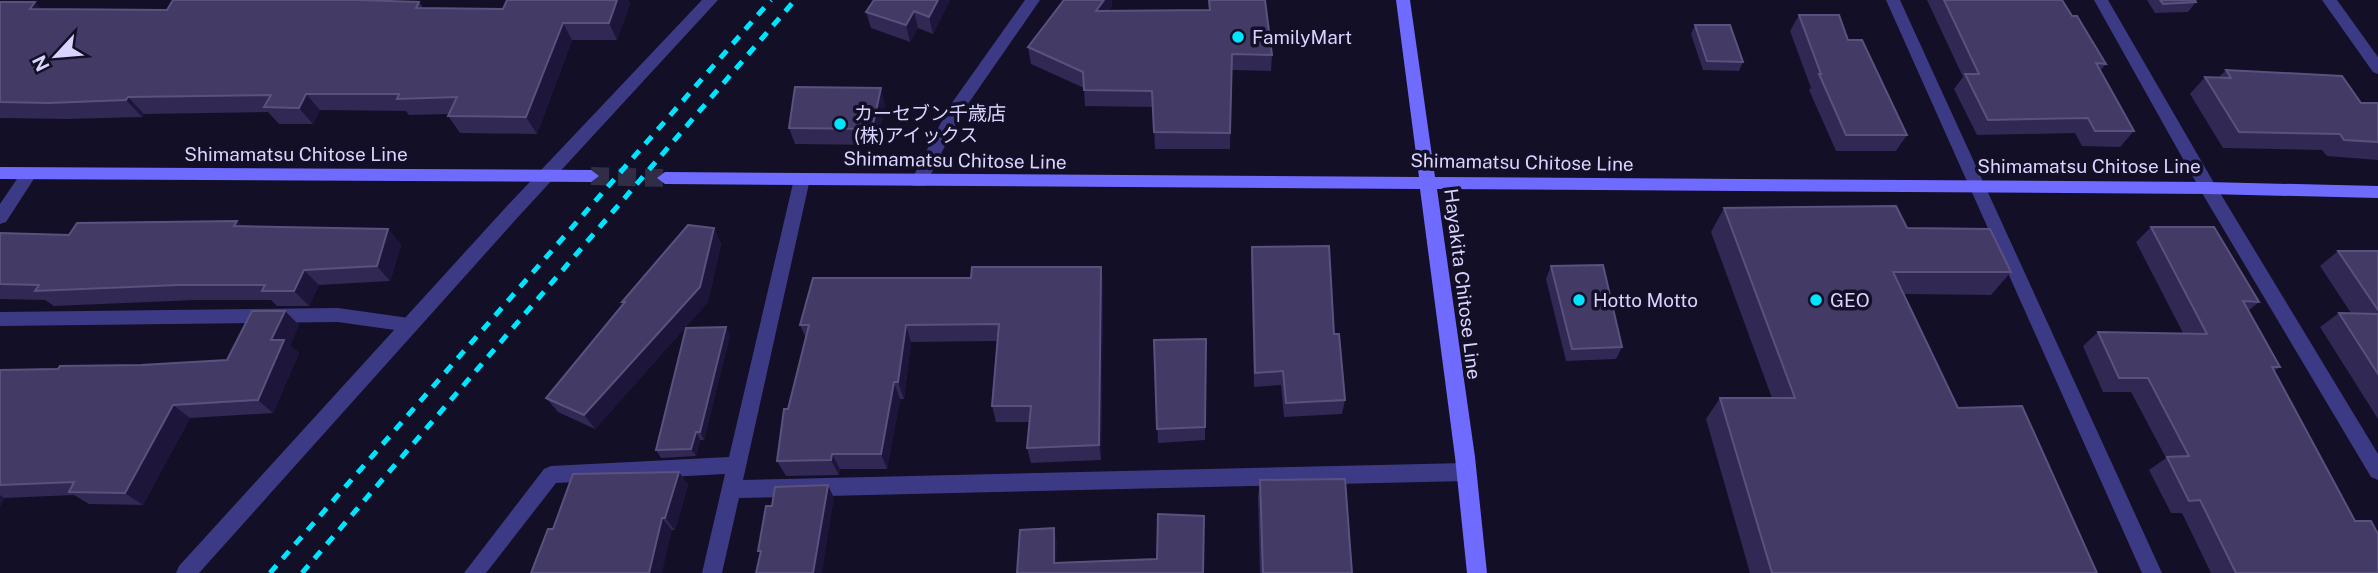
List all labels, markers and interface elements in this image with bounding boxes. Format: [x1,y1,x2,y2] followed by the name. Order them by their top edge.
[21,21,91,91] north arrow
[1252,26,1352,48] place label: FamilyMart
[1230,29,1246,45] marker: FamilyMart
[28,52,54,75] text: N
[854,102,1006,146] place label: カーセブン千歳店 (株)アイックス
[832,116,848,132] marker: カーセブン千歳店 (株)アイックス
[184,143,408,165] street label: Shimamatsu Chitose Line
[843,147,1067,173] street label: Shimamatsu Chitose Line
[1410,149,1634,175] street label: Shimamatsu Chitose Line
[1977,155,2201,177] street label: Shimamatsu Chitose Line
[1440,187,1486,381] street label: Hayakita Chitose Line
[1593,289,1698,311] place label: Hotto Motto
[1830,289,1870,311] place label: GEO
[1571,292,1587,308] marker: Hotto Motto
[1808,292,1824,308] marker: GEO

